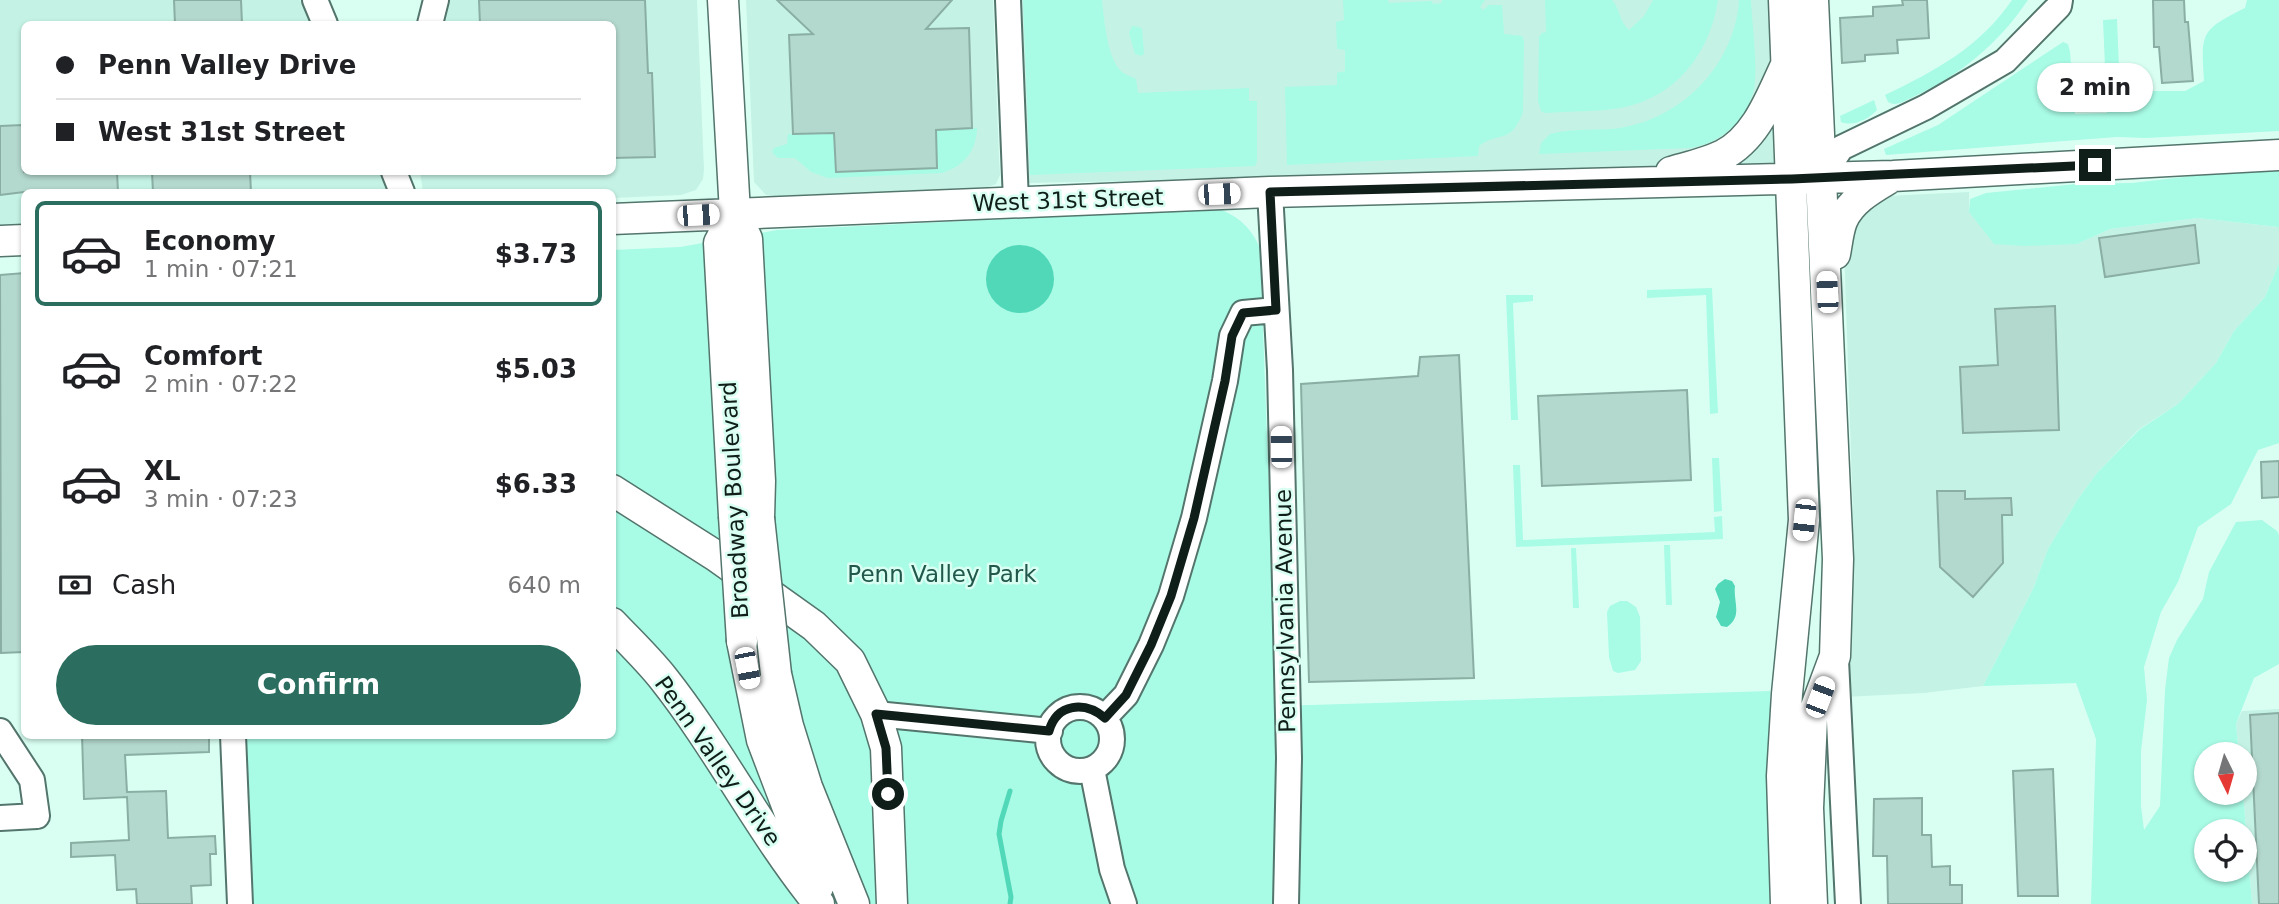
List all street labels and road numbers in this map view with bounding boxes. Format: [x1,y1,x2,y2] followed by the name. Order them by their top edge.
[972,184,1164,216] street label: West 31st Street
[715,381,753,619] street label: Broadway Boulevard
[1270,489,1300,733] street label: Pennsylvania Avenue
[650,671,786,851] street label: Penn Valley Drive

